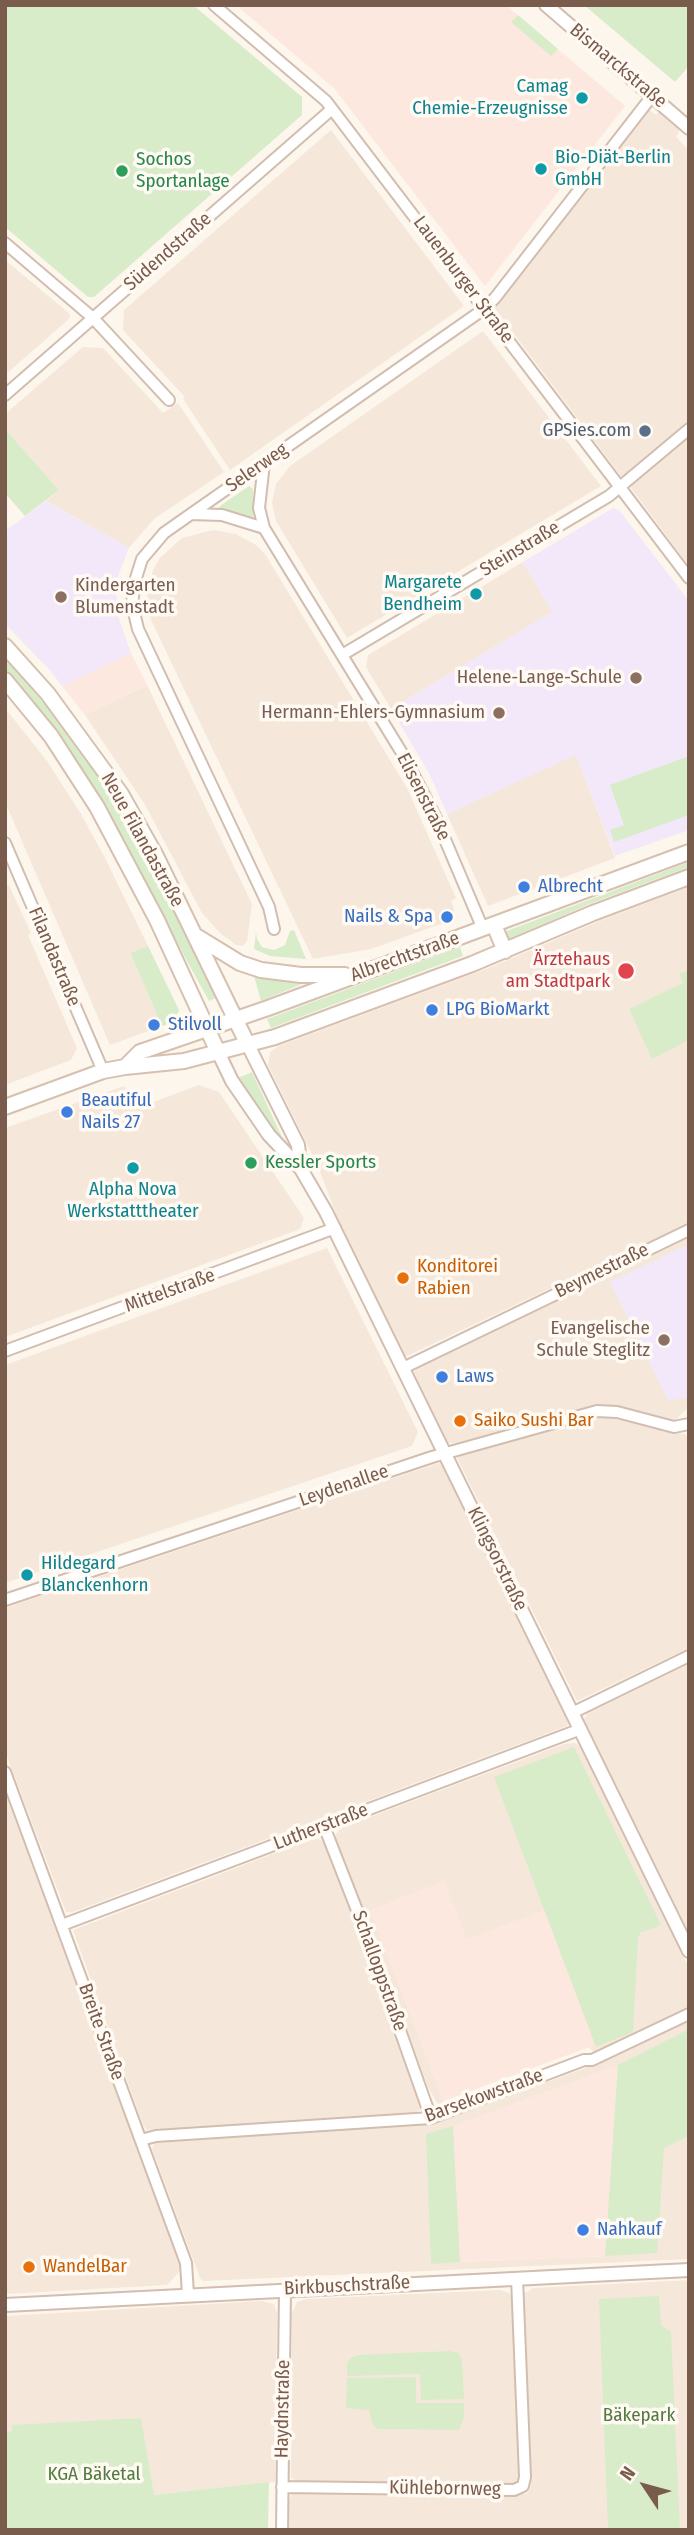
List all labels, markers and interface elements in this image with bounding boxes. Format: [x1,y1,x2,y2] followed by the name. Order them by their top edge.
[565,19,671,113] street label: Bismarckstraße
[412,76,568,120] place label: Camag Chemie-Erzeugnisse
[574,90,590,106] marker: Camag Chemie-Erzeugnisse
[555,147,671,191] place label: Bio-Diät-Berlin GmbH
[136,149,230,193] place label: Sochos Sportanlage
[533,161,549,177] marker: Bio-Diät-Berlin GmbH
[114,163,130,179] marker: Sochos Sportanlage
[120,208,216,296] street label: Südendstraße
[408,212,518,348] street label: Lauenburger Straße
[543,420,631,442] place label: GPSies.com
[637,423,653,439] marker: GPSies.com
[222,438,292,498] street label: Selerweg
[476,516,564,582] street label: Steinstraße
[383,572,462,616] place label: Margarete Bendheim
[75,575,176,619] place label: Kindergarten Blumenstadt
[468,586,484,602] marker: Margarete Bendheim
[53,589,69,605] marker: Kindergarten Blumenstadt
[457,667,622,689] place label: Helene-Lange-Schule
[628,670,644,686] marker: Helene-Lange-Schule
[261,702,485,724] place label: Hermann-Ehlers-Gymnasium
[491,705,507,721] marker: Hermann-Ehlers-Gymnasium
[391,749,455,845] street label: Elisenstraße
[96,769,188,911] street label: Neue Filandastraße
[538,876,603,898] place label: Albrecht
[516,879,532,895] marker: Albrecht
[23,904,85,1010] street label: Filandastraße
[344,906,433,928] place label: Nails & Spa
[439,909,455,925] marker: Nails & Spa
[347,927,463,987] street label: Albrechtstraße
[506,949,610,993] place label: Ärztehaus am Stadtpark
[616,961,636,981] marker: Ärztehaus am Stadtpark
[446,999,549,1021] place label: LPG BioMarkt
[424,1002,440,1018] marker: LPG BioMarkt
[168,1014,222,1036] place label: Stilvoll
[146,1017,162,1033] marker: Stilvoll
[81,1090,152,1134] place label: Beautiful Nails 27
[59,1104,75,1120] marker: Beautiful Nails 27
[265,1152,376,1174] place label: Kessler Sports
[243,1155,259,1171] marker: Kessler Sports
[125,1160,141,1176] marker: Alpha Nova Werkstatttheater
[67,1179,199,1223] place label: Alpha Nova Werkstatttheater
[551,1239,653,1303] street label: Beymestraße
[417,1256,498,1300] place label: Konditorei Rabien
[122,1264,218,1318] street label: Mittelstraße
[395,1270,411,1286] marker: Konditorei Rabien
[537,1318,650,1362] place label: Evangelische Schule Steglitz
[656,1332,672,1348] marker: Evangelische Schule Steglitz
[456,1366,494,1388] place label: Laws
[434,1369,450,1385] marker: Laws
[474,1410,594,1432] place label: Saiko Sushi Bar
[452,1413,468,1429] marker: Saiko Sushi Bar
[296,1460,392,1512] street label: Leydenallee
[462,1504,532,1614] street label: Klingsorstraße
[41,1553,149,1597] place label: Hildegard Blanckenhorn
[19,1567,35,1583] marker: Hildegard Blanckenhorn
[271,1799,371,1855] street label: Lutherstraße
[347,1908,411,2034] street label: Schalloppstraße
[73,1981,129,2083] street label: Breite Straße
[422,2064,546,2128] street label: Barsekowstraße
[597,2219,661,2241] place label: Nahkauf
[575,2222,591,2238] marker: Nahkauf
[43,2256,127,2278] place label: WandelBar
[21,2259,37,2275] marker: WandelBar
[283,2271,411,2301] street label: Birkbuschstraße
[271,2360,295,2458] street label: Haydnstraße
[603,2405,675,2427] park label: Bäkepark
[610,2451,680,2521] north arrow
[615,2462,640,2485] text: N
[47,2464,141,2486] park label: KGA Bäketal
[389,2477,501,2501] street label: Kühlebornweg

